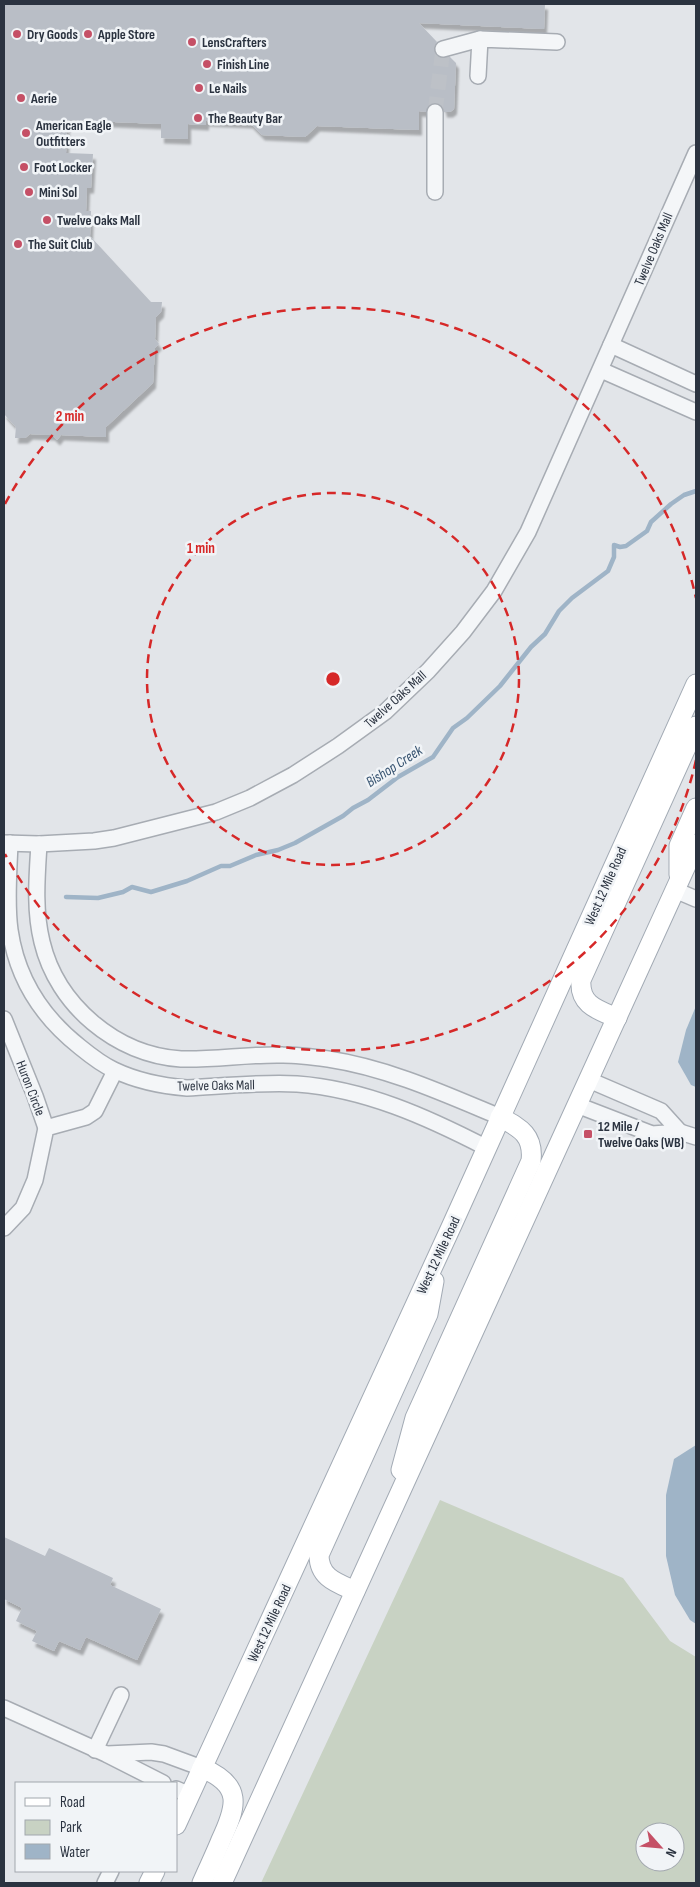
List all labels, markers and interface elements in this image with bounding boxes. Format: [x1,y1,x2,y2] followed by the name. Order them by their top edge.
[27,26,78,43] place label: Dry Goods
[97,26,155,43] place label: Apple Store
[11,28,23,40] marker: Dry Goods
[82,28,94,40] marker: Apple Store
[202,34,267,51] place label: LensCrafters
[186,36,198,48] marker: LensCrafters
[217,56,269,73] place label: Finish Line
[201,58,213,70] marker: Finish Line
[209,80,247,97] place label: Le Nails
[193,82,205,94] marker: Le Nails
[30,90,57,107] place label: Aerie
[15,92,27,104] marker: Aerie
[208,110,283,127] place label: The Beauty Bar
[192,112,204,124] marker: The Beauty Bar
[35,117,112,150] place label: American Eagle Outfitters
[20,127,32,139] marker: American Eagle Outfitters
[34,159,93,176] place label: Foot Locker
[18,161,30,173] marker: Foot Locker
[39,184,77,201] place label: Mini Sol
[23,186,35,198] marker: Mini Sol
[630,210,676,288] street label: Twelve Oaks Mall
[57,212,140,229] place label: Twelve Oaks Mall
[41,214,53,226] marker: Twelve Oaks Mall
[28,236,93,253] place label: The Suit Club
[12,238,24,250] marker: The Suit Club
[56,407,84,426] text: 2 min
[187,539,215,558] text: 1 min
[361,667,430,732] street label: Twelve Oaks Mall
[324,670,342,688] centre of rings
[362,741,426,792] water label: Bishop Creek
[581,844,630,928] street label: West 12 Mile Road
[12,1058,49,1118] street label: Huron Circle
[177,1076,255,1095] street label: Twelve Oaks Mall
[598,1118,684,1151] place label: 12 Mile / Twelve Oaks (WB)
[582,1128,594,1140] marker: 12 Mile / Twelve Oaks (WB)
[413,1214,464,1297] street label: West 12 Mile Road
[244,1582,295,1665] street label: West 12 Mile Road
[15,1782,178,1872] legend
[60,1793,85,1812] text: Road
[60,1818,82,1837] text: Park
[635,1822,685,1872] north arrow
[60,1843,91,1862] text: Water
[662,1845,680,1860] text: N

